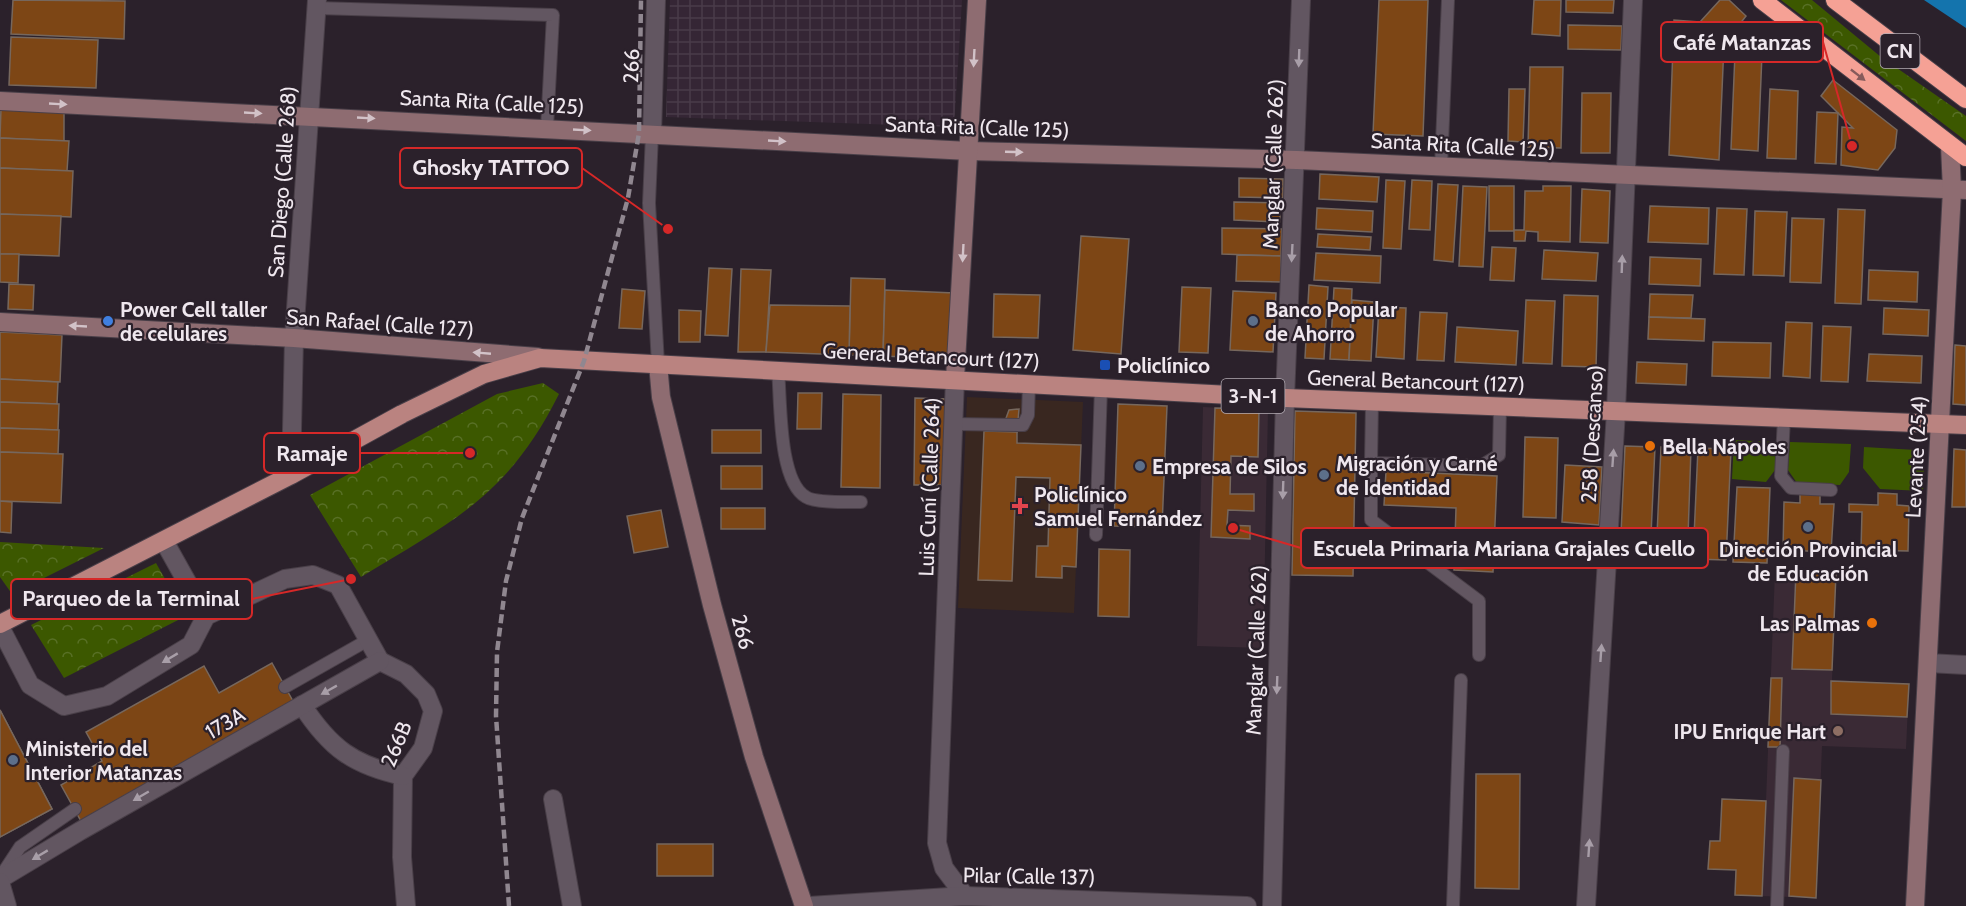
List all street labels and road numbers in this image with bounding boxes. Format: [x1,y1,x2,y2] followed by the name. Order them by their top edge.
[1880,34,1920,68] road number: CN
[618,48,644,84] street label: 266
[1258,78,1288,250] street label: Manglar (Calle 262)
[263,85,301,279] street label: San Diego (Calle 268)
[399,85,585,119] street label: Santa Rita (Calle 125)
[884,111,1070,143] street label: Santa Rita (Calle 125)
[1370,128,1556,162] street label: Santa Rita (Calle 125)
[285,304,475,342] street label: San Rafael (Calle 127)
[822,338,1040,374] street label: General Betancourt (127)
[1576,364,1608,504] street label: 258 (Descanso)
[1307,365,1525,397] street label: General Betancourt (127)
[1222,379,1284,413] road number: 3-N-1
[1900,395,1932,519] street label: Levante (254)
[913,397,945,577] street label: Luis Cuní (Calle 264)
[1241,564,1271,736] street label: Manglar (Calle 262)
[726,612,760,652] street label: 266
[201,702,249,744] street label: 173A
[375,717,417,771] street label: 266B
[963,862,1095,890] street label: Pilar (Calle 137)

